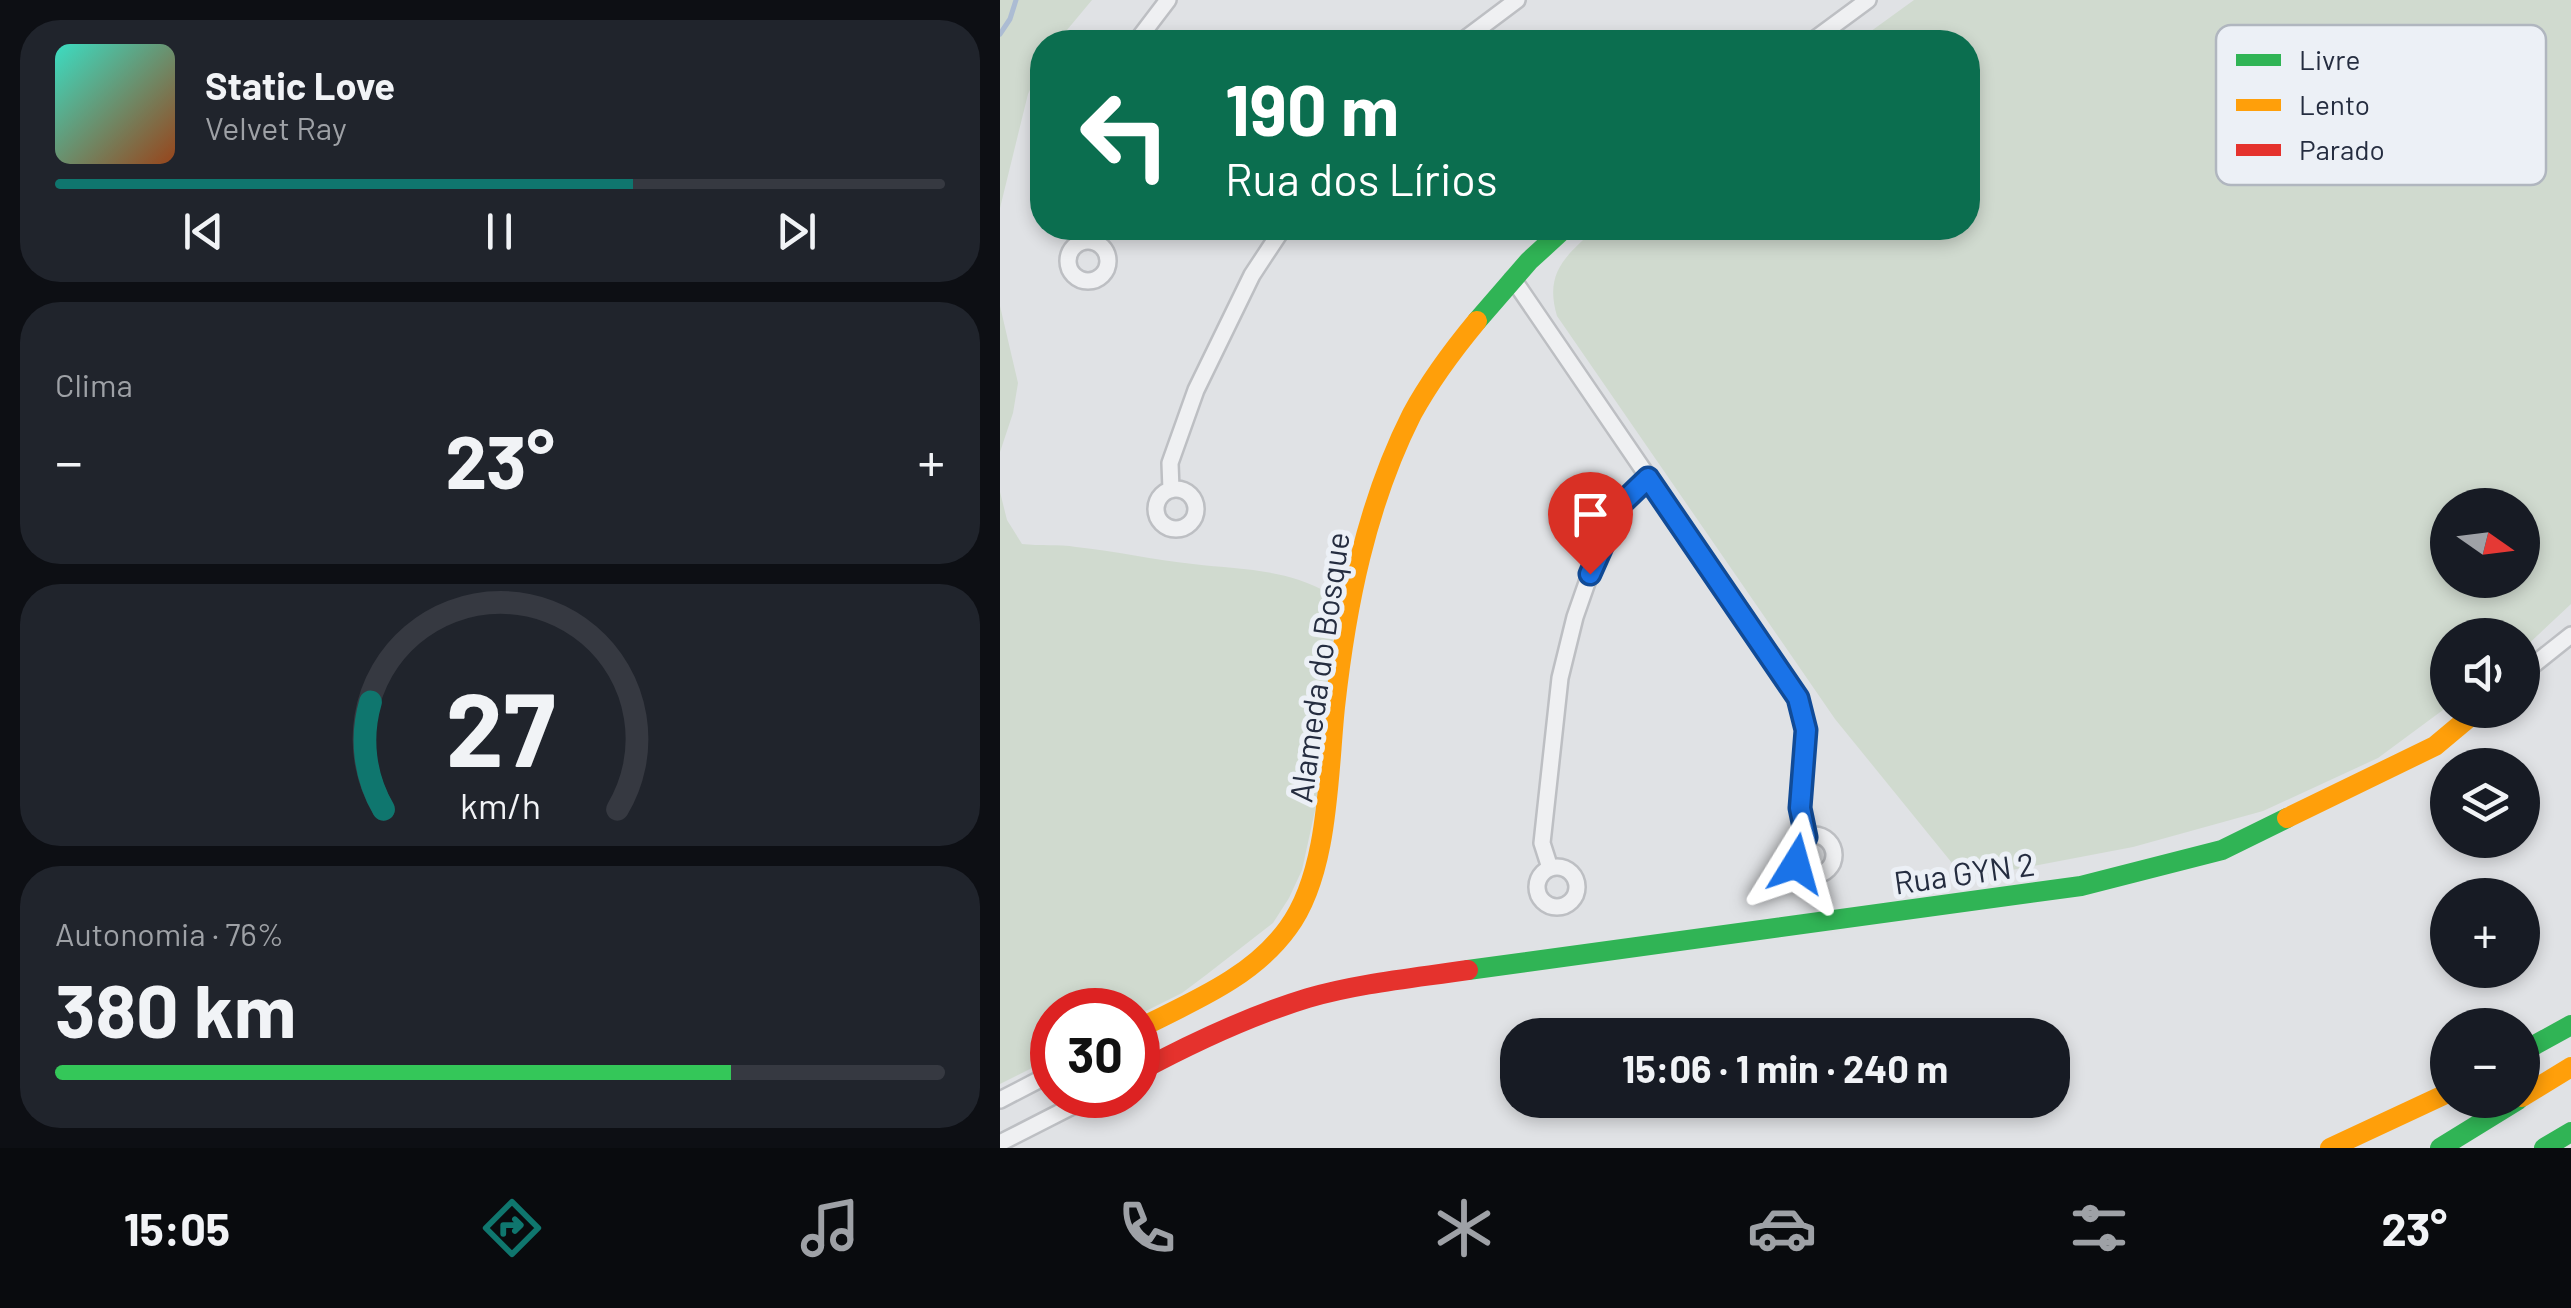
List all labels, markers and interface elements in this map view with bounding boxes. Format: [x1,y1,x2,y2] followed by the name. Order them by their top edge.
[2216,25,2546,185] legend
[2299,42,2360,76] text: Livre
[205,62,395,108] text: Static Love
[1225,66,1399,150] text: 190 m
[1060,70,1190,200] icon: left
[2299,87,2370,121] text: Lento
[205,108,347,146] text: Velvet Ray
[2299,132,2385,166] text: Parado
[1225,151,1498,205] text: Rua dos Lírios
[176,204,231,259] icon: previous
[472,204,527,259] icon: pause
[769,204,824,259] icon: next
[55,365,133,403] text: Clima
[445,414,555,504] text: 23°
[55,427,83,493] text: −
[917,427,945,493] text: +
[1548,472,1633,575] pin
[1563,487,1618,542] icon: arrive
[2430,488,2540,598] north arrow
[2430,488,2540,1118] map controls
[1280,529,1356,805] street label: Alameda do Bosque
[2430,618,2540,728] button: sound
[445,663,555,788] text: 27
[2430,748,2540,858] button: layers
[460,783,540,826] text: km/h
[1744,812,1848,916] position arrow
[1891,843,2037,901] street label: Rua GYN 2
[2430,878,2540,988] button: +
[55,914,284,952] text: Autonomia · 76%
[55,963,296,1053] text: 380 km
[1030,988,1160,1118] speed limit sign: 30
[2430,1008,2540,1118] button: −
[1622,1045,1948,1091] text: 15:06 · 1 min · 240 m
[477,1193,547,1263] icon: directions
[795,1193,865,1263] icon: music
[1112,1193,1182,1263] icon: phone
[1429,1193,1499,1263] icon: climate
[1747,1193,1817,1263] icon: car
[2064,1193,2134,1263] icon: filters
[124,1201,230,1255] text: 15:05
[2381,1201,2447,1255] text: 23°

